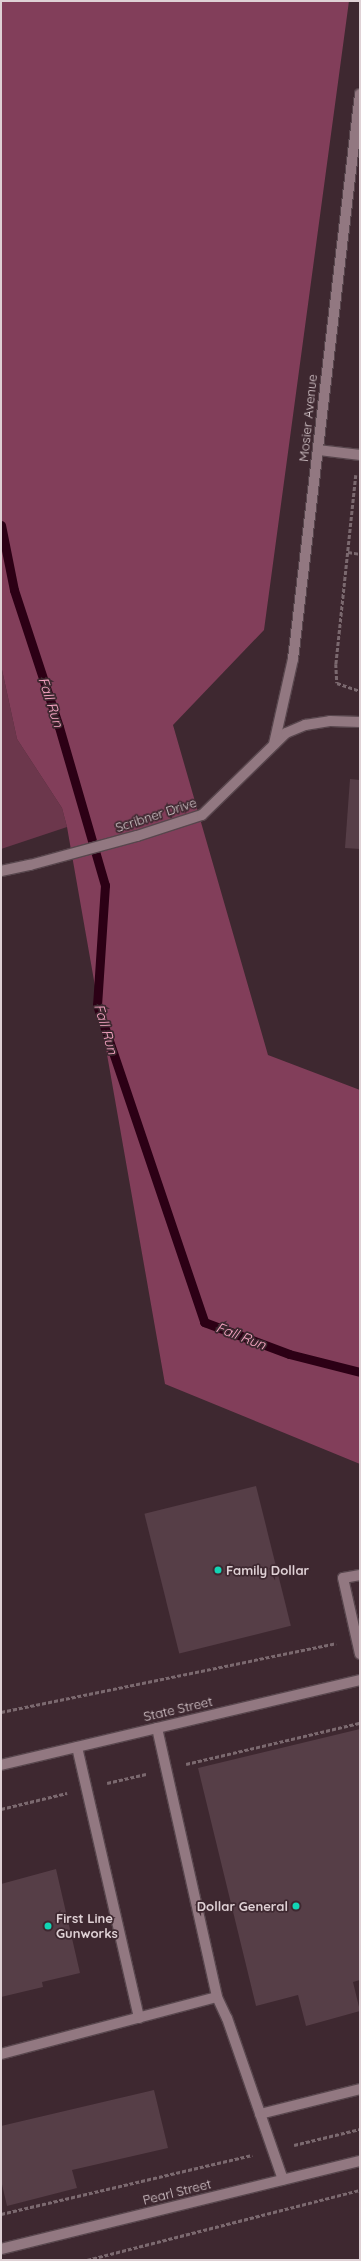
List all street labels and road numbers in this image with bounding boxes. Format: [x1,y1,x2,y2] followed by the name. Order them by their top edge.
[296,374,320,462] street label: Mosier Avenue
[113,795,199,835] street label: Scribner Drive
[142,1693,214,1725] street label: State Street
[141,2176,213,2208] street label: Pearl Street

